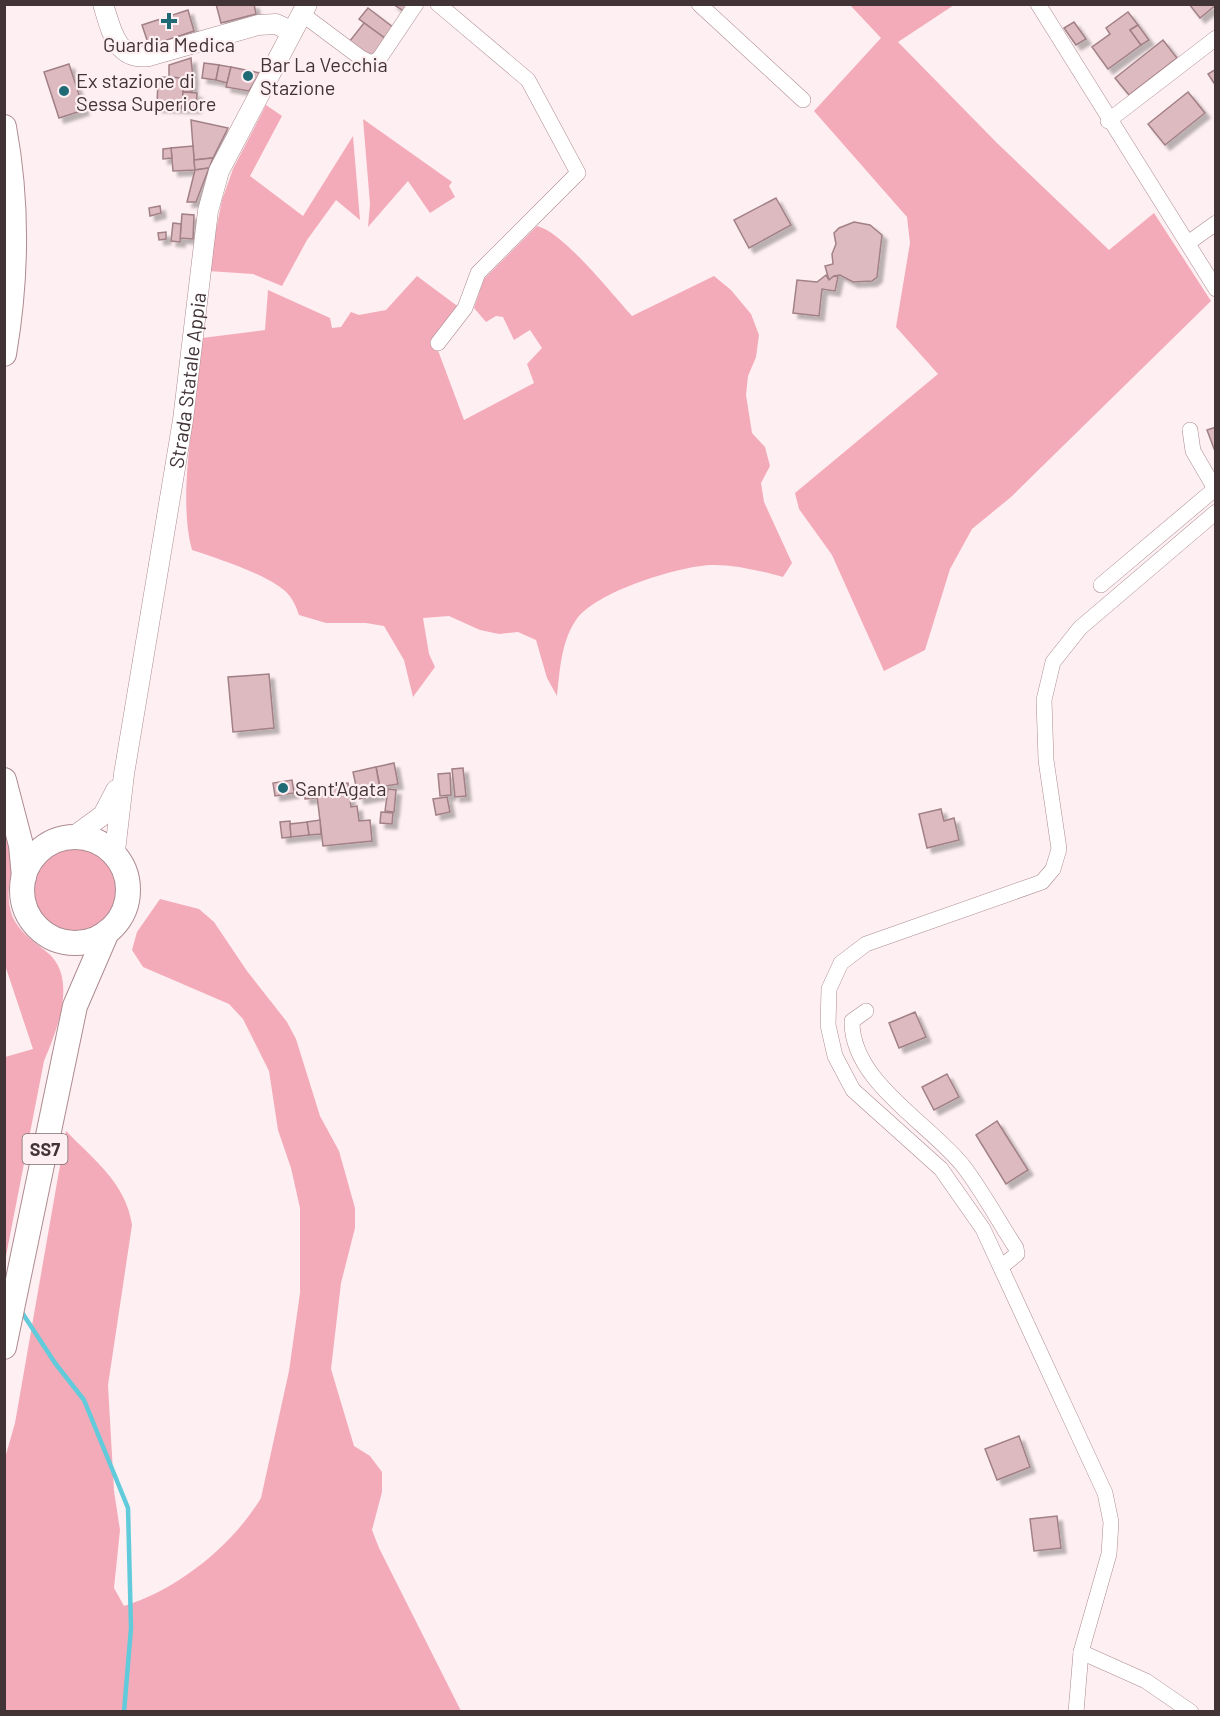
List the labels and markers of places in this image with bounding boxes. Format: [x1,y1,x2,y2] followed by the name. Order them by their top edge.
[160,12,178,30] marker: Guardia Medica
[103,32,235,56] place label: Guardia Medica
[260,52,388,99] place label: Bar La Vecchia Stazione
[76,68,216,115] place label: Ex stazione di Sessa Superiore
[241,69,255,83] marker: Bar La Vecchia Stazione
[57,84,71,98] marker: Ex stazione di Sessa Superiore
[295,776,386,800] place label: Sant'Agata
[276,781,290,795] marker: Sant'Agata

